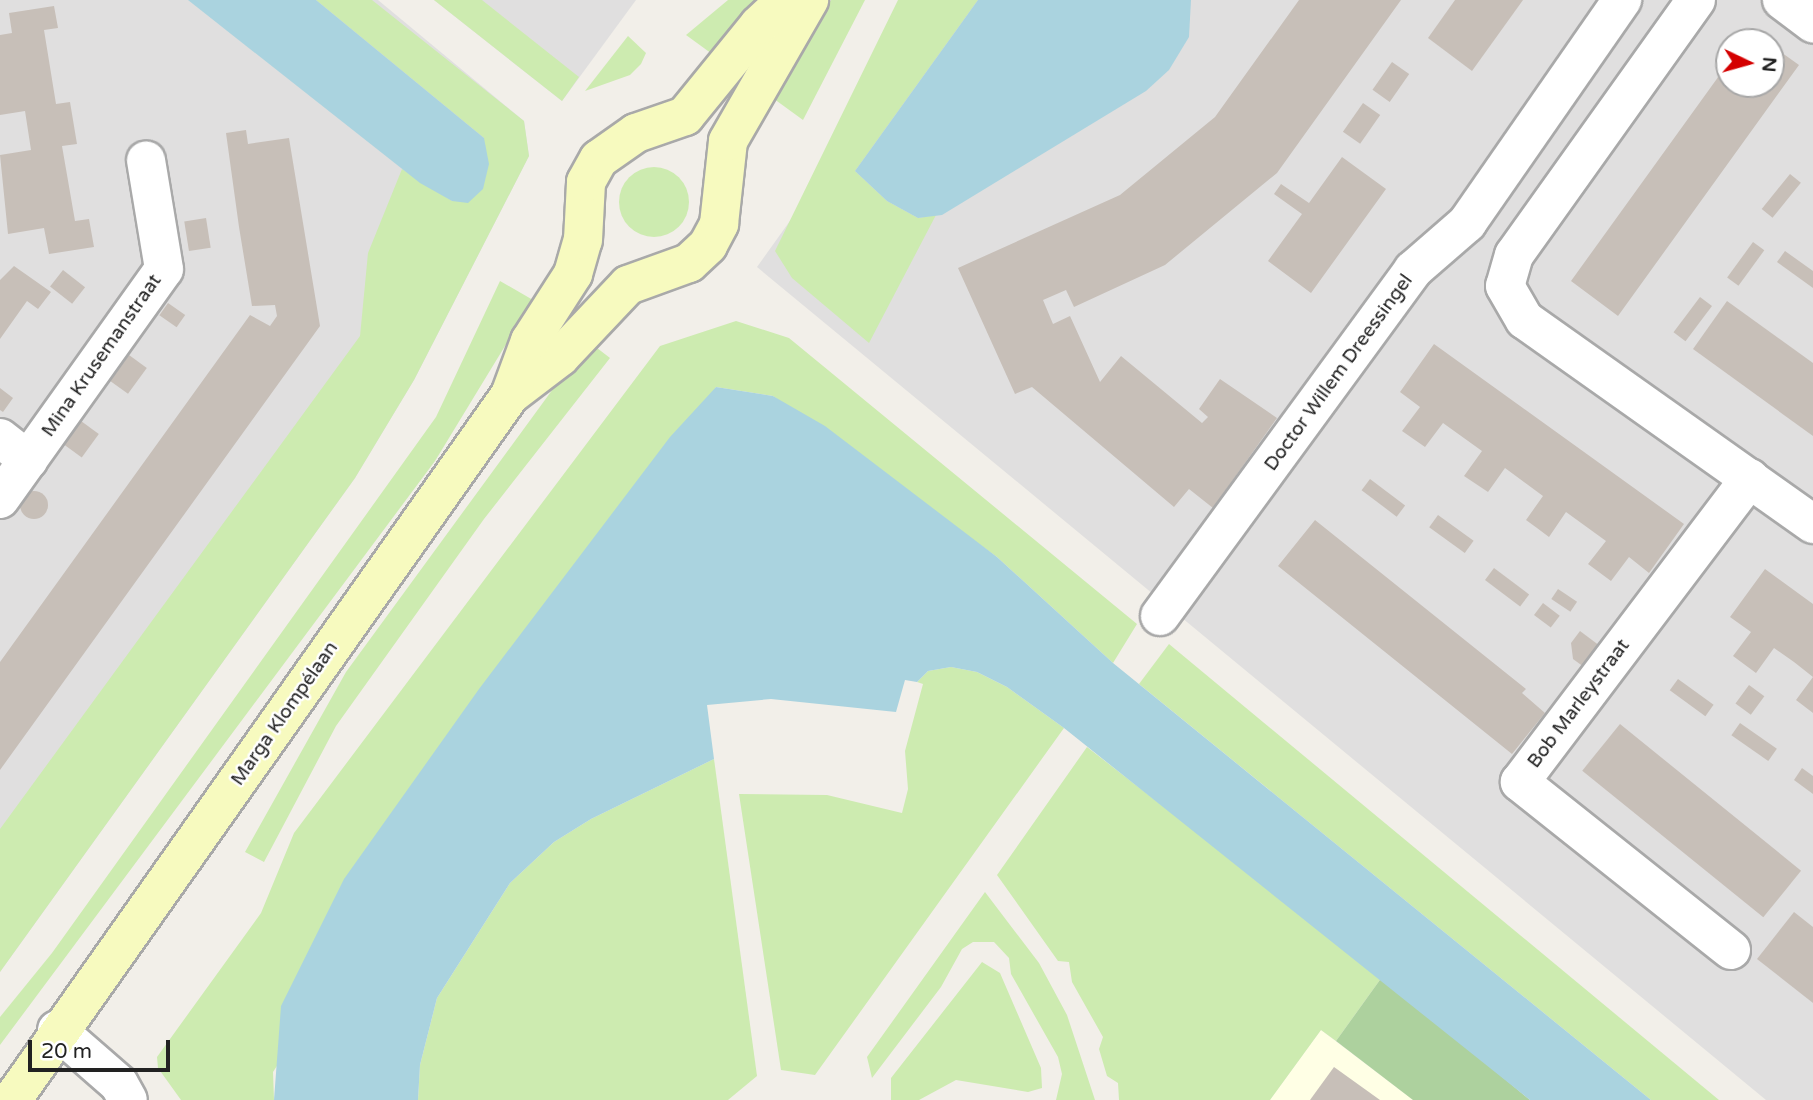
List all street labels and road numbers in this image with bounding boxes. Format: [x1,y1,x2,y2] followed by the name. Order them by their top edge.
[37,270,167,442] street label: Mina Krusemanstraat
[1260,270,1418,476] street label: Doctor Willem Dreessingel
[1523,635,1635,773] street label: Bob Marleystraat
[227,638,343,790] street label: Marga Klompélaan

